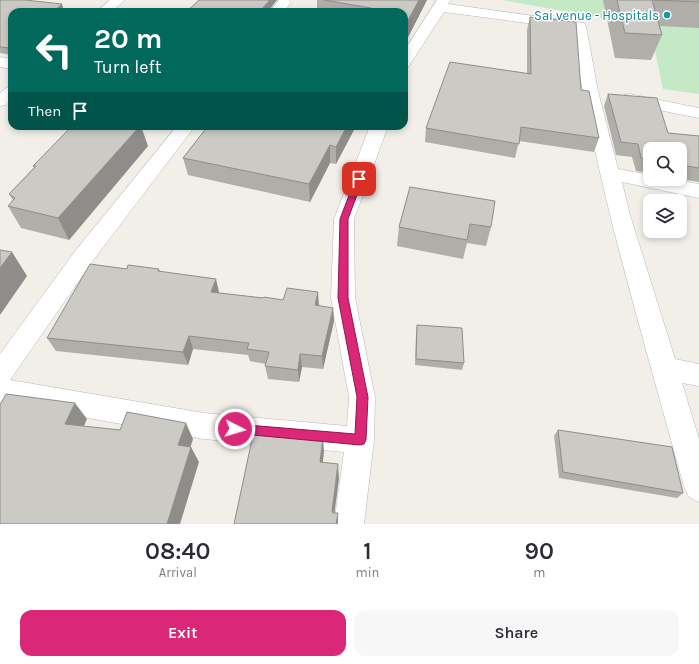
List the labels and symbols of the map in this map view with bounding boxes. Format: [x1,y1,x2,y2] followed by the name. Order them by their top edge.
[534,8,659,23] place label: Sai venue - Hospitals
[662,10,672,20] marker: Sai venue - Hospitals
[342,162,376,196] pin
[214,408,256,450] position arrow

